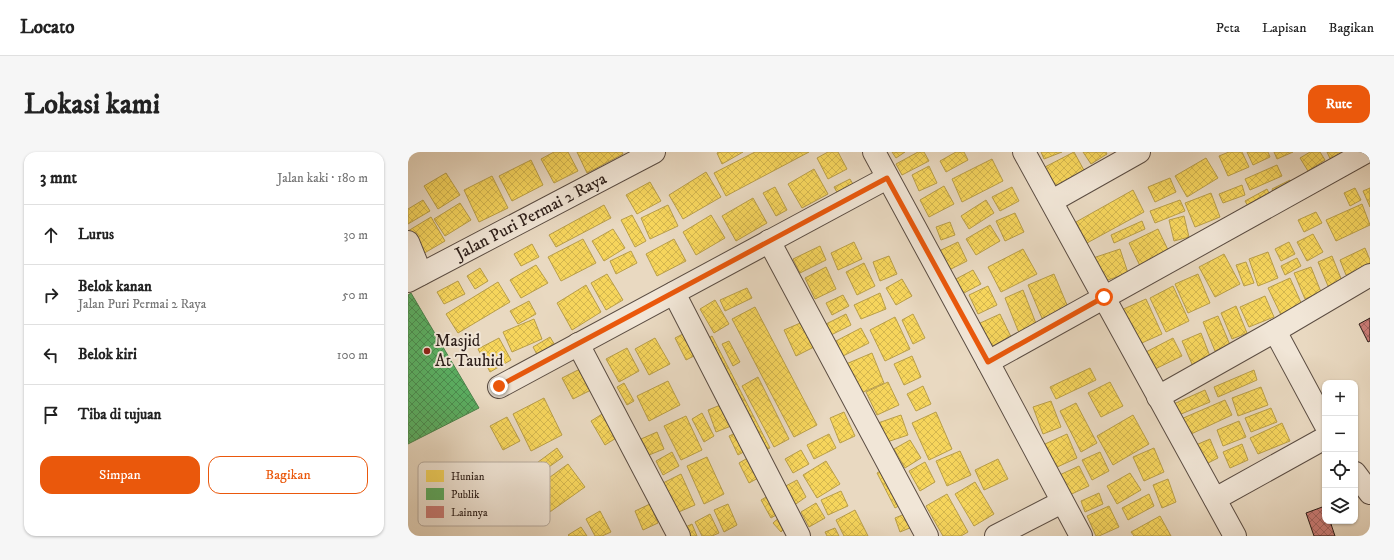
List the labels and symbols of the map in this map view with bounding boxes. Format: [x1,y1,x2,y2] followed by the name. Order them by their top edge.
[450,167,611,266] street label: Jalan Puri Permai 2 Raya
[1095,288,1113,306] route start
[435,330,504,372] place label: Masjid At Tauhid
[422,346,432,356] marker: Masjid At Tauhid
[490,377,508,395] route end
[418,462,550,526] legend
[451,470,485,484] text: Hunian
[451,488,480,502] text: Publik
[451,506,488,520] text: Lainnya

